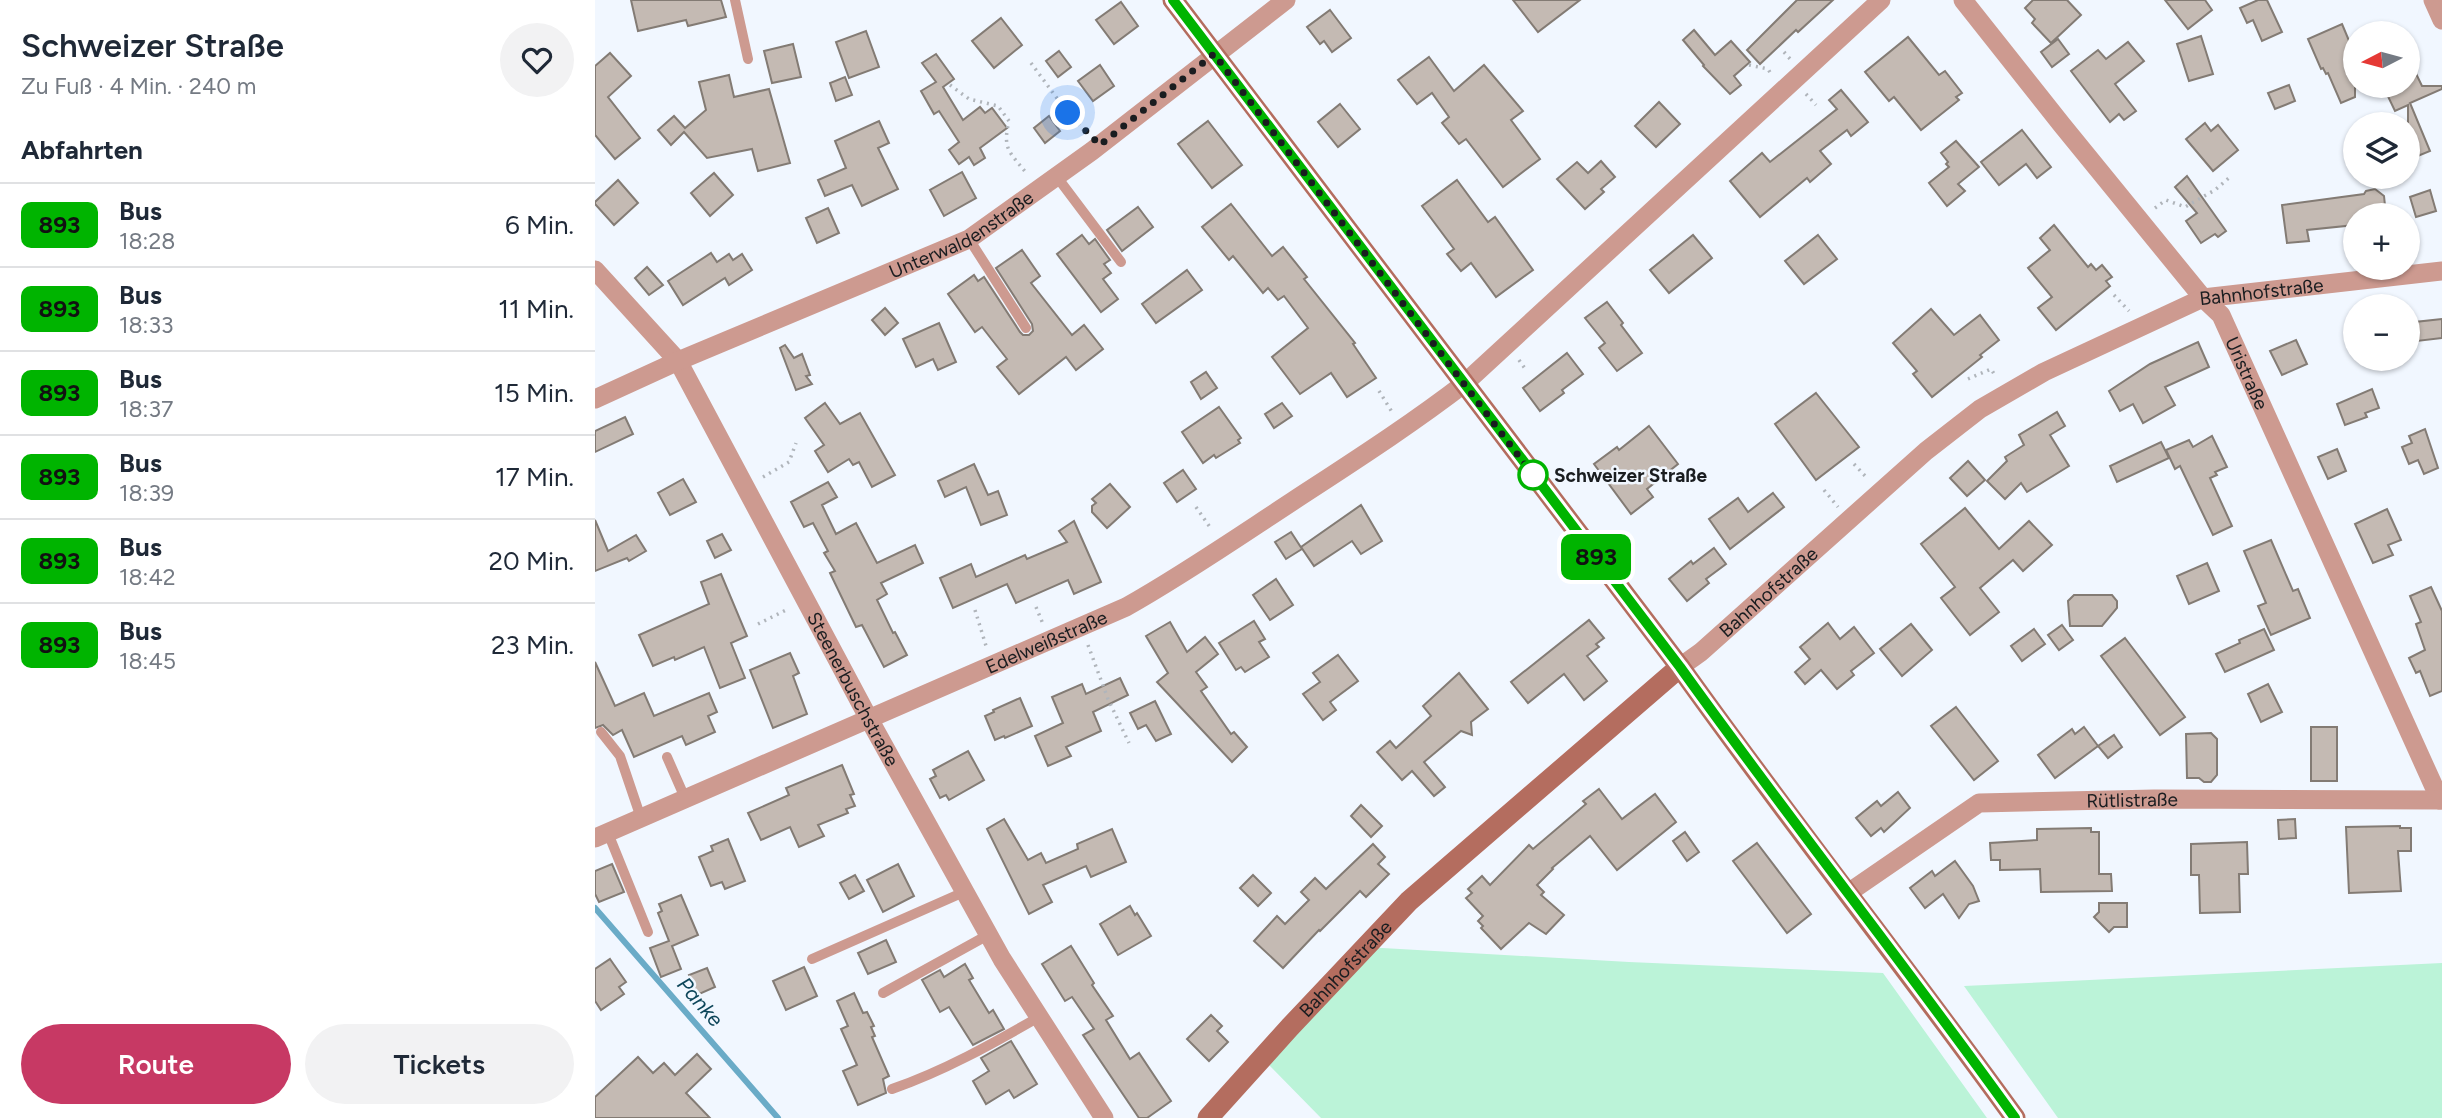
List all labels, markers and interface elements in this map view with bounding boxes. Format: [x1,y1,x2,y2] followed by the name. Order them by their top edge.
[2343,21,2420,98] north arrow
[2343,21,2420,371] map controls
[500,23,574,97] button: heart
[21,26,284,65] text: Schweizer Straße
[21,72,256,100] text: Zu Fuß · 4 Min. · 240 m
[1050,95,1085,130] your location
[2343,112,2420,189] button: layers
[21,134,143,166] text: Abfahrten
[886,186,1038,283] street label: Unterwaldenstraße
[119,195,162,227] text: Bus
[2343,203,2420,280] button: +
[505,209,574,241] text: 6 Min.
[39,210,80,239] text: 893
[119,227,175,255] text: 18:28
[2198,273,2325,310] street label: Bahnhofstraße
[119,279,162,311] text: Bus
[498,293,574,325] text: 11 Min.
[39,294,80,323] text: 893
[2343,294,2420,371] button: −
[119,311,173,339] text: 18:33
[2220,333,2273,413] street label: Uristraße
[119,363,162,395] text: Bus
[494,377,574,409] text: 15 Min.
[39,378,80,407] text: 893
[119,395,173,423] text: 18:37
[119,447,162,479] text: Bus
[1518,460,1548,490] marker: Schweizer Straße
[495,461,574,493] text: 17 Min.
[39,462,80,491] text: 893
[1554,464,1708,487] place label: Schweizer Straße
[119,479,174,507] text: 18:39
[119,531,162,563] text: Bus
[1556,534,1636,580] line badge: 893
[1575,542,1617,571] text: 893
[1715,542,1823,642] street label: Bahnhofstraße
[488,545,574,577] text: 20 Min.
[39,546,80,575] text: 893
[119,563,176,591] text: 18:42
[982,606,1111,679] street label: Edelweißstraße
[802,608,904,770] street label: Steenerbuschstraße
[119,615,162,647] text: Bus
[491,629,574,661] text: 23 Min.
[39,630,80,659] text: 893
[119,647,176,675] text: 18:45
[2086,788,2178,813] street label: Rütlistraße
[1295,916,1397,1022] street label: Bahnhofstraße
[672,972,729,1032] water label: Panke
[21,1024,291,1104] button: Route
[305,1024,574,1104] button: Tickets

